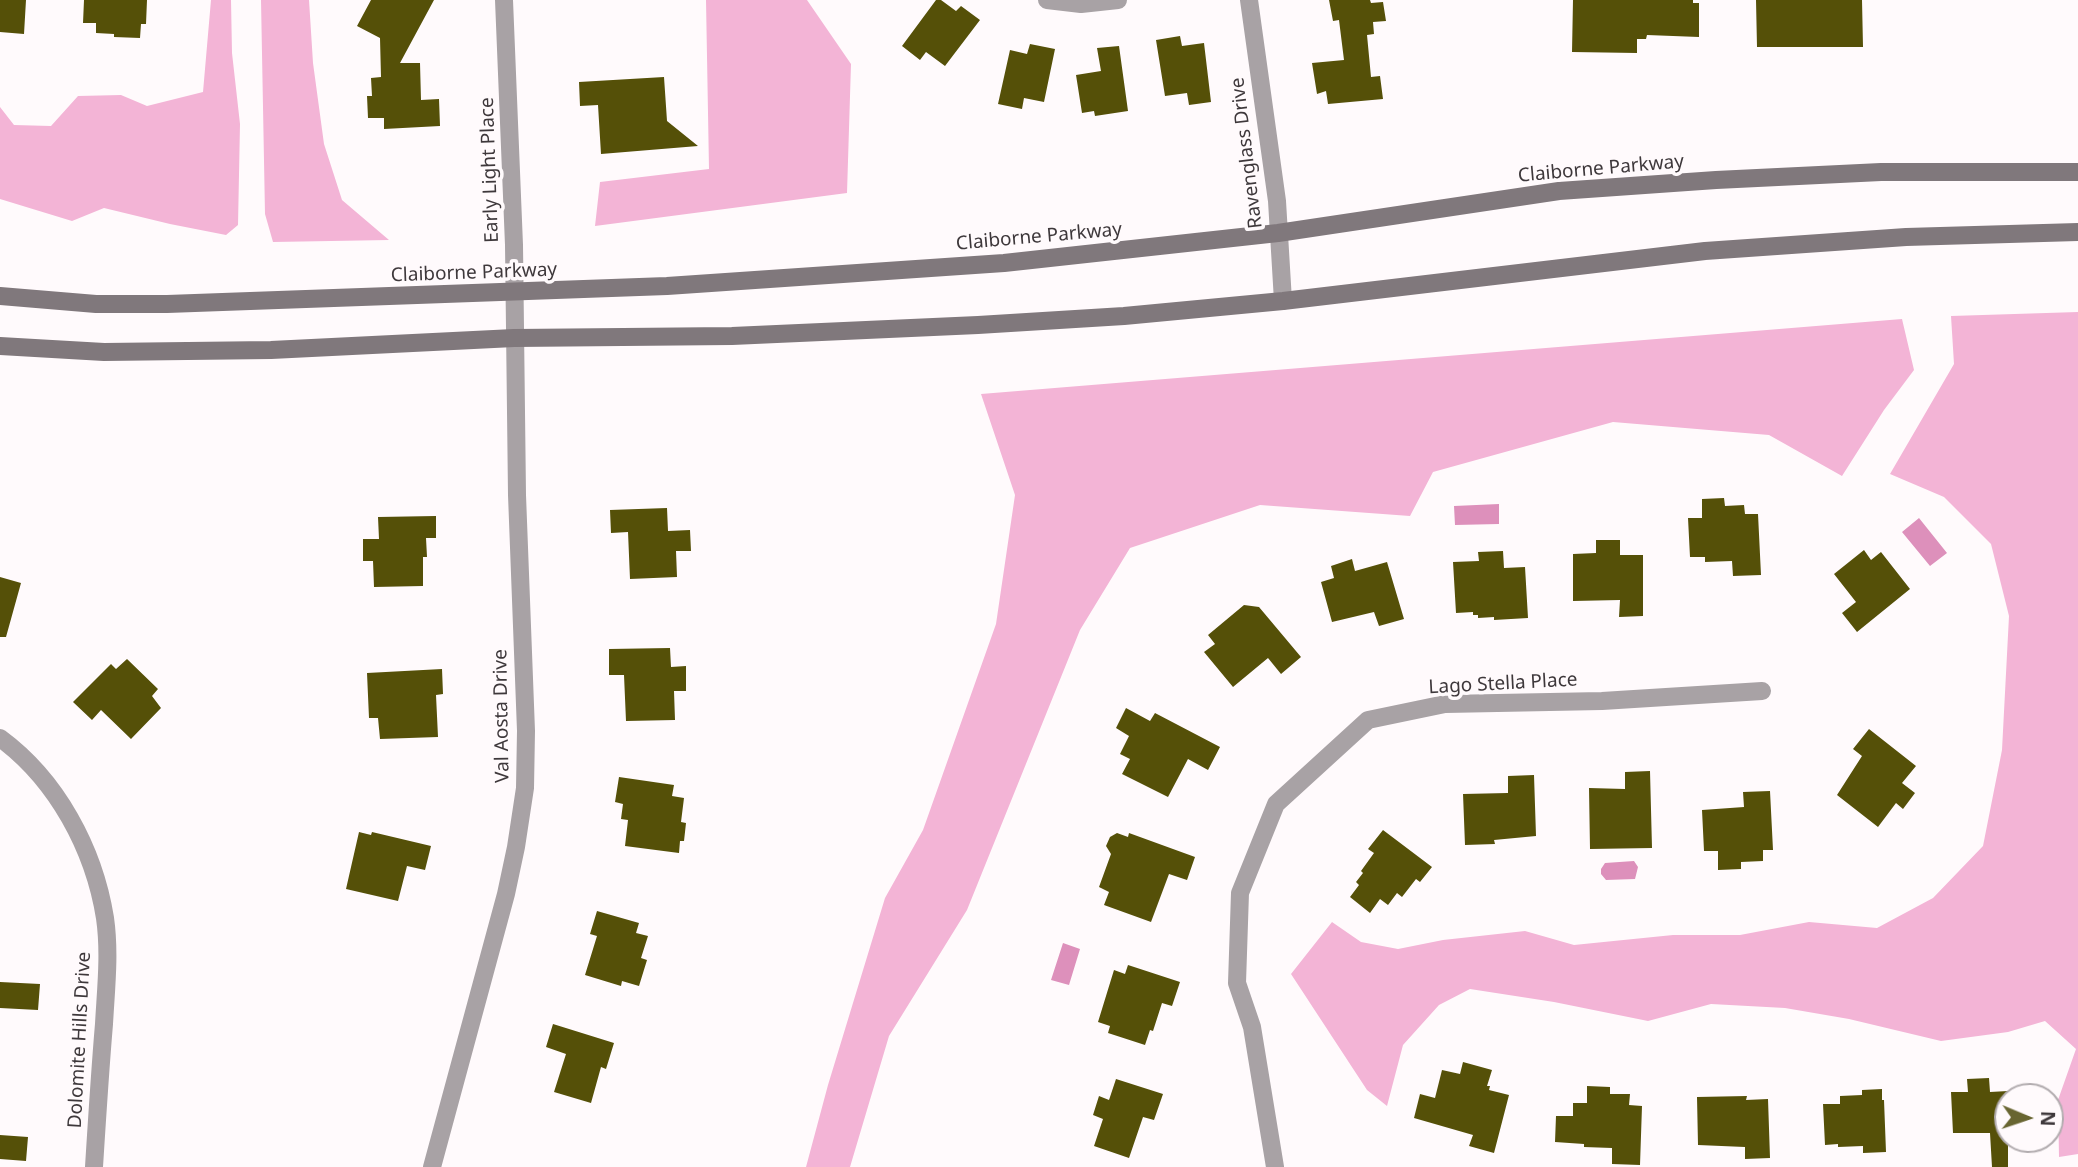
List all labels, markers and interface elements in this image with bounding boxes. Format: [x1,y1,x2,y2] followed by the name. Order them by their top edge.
[1226,76,1268,230] street label: Ravenglass Drive
[476,97,504,243] street label: Early Light Place
[1517,150,1685,188] street label: Claiborne Parkway
[955,218,1123,256] street label: Claiborne Parkway
[390,259,558,287] street label: Claiborne Parkway
[489,649,515,783] street label: Val Aosta Drive
[1428,669,1578,699] street label: Lago Stella Place
[64,951,96,1129] street label: Dolomite Hills Drive
[1994,1083,2064,1153] north arrow
[2035,1110,2061,1127] text: N

